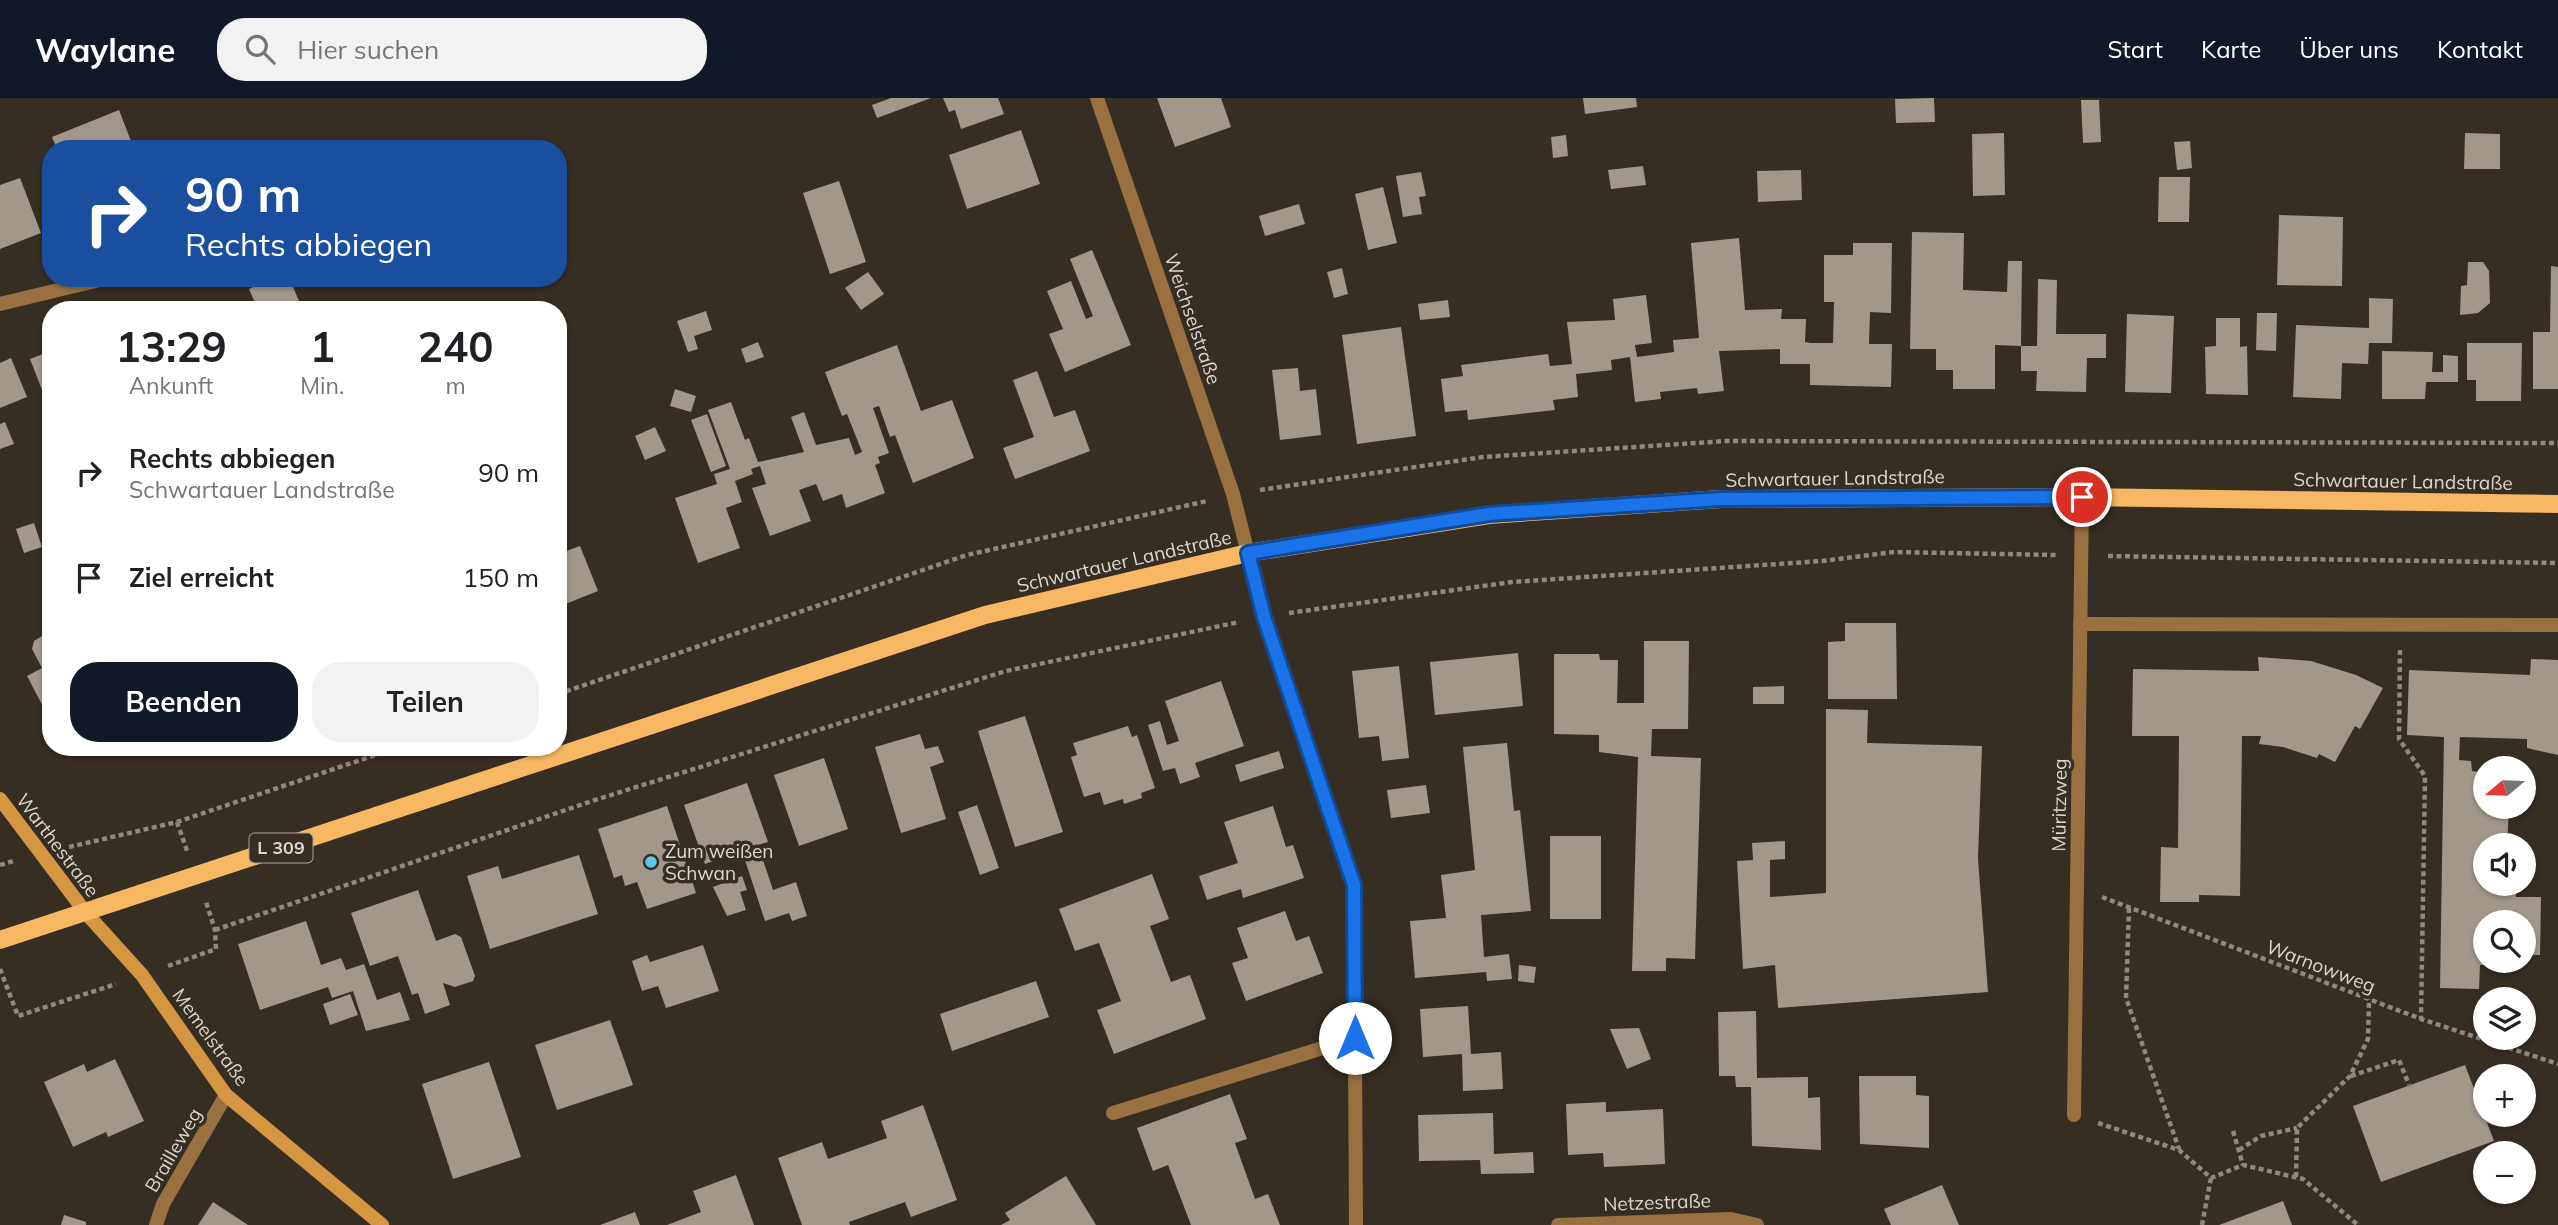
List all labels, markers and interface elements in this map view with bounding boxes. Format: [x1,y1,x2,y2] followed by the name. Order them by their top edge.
[217,18,707,81] search box
[35,29,175,70] text: Waylane
[241,30,279,68] icon: search
[297,33,439,66] text: Hier suchen
[2107,34,2163,64] text: Start
[2201,34,2261,64] text: Karte
[2299,34,2399,64] text: Über uns
[2437,34,2523,64] text: Kontakt
[185,163,301,224] text: 90 m
[70,168,161,259] icon: right
[185,224,432,264] text: Rechts abbiegen
[1159,251,1227,387] street label: Weichselstraße
[116,320,227,373] text: 13:29
[310,320,335,373] text: 1
[418,320,493,373] text: 240
[129,371,213,400] text: Ankunft
[300,371,344,400] text: Min.
[446,371,466,400] text: m
[129,442,335,475] text: Rechts abbiegen
[70,454,108,492] icon: right
[478,456,539,489] text: 90 m
[1725,464,1945,492] street label: Schwartauer Landstraße
[2052,467,2112,527] pin
[2293,467,2513,495] street label: Schwartauer Landstraße
[129,475,395,504] text: Schwartauer Landstraße
[2063,478,2101,516] icon: arrive
[1014,525,1234,597] street label: Schwartauer Landstraße
[70,559,108,597] icon: arrive
[129,561,274,594] text: Ziel erreicht
[463,561,539,594] text: 150 m
[70,662,298,742] button: Beenden
[312,662,539,742] button: Teilen
[2473,756,2536,819] north arrow
[2473,756,2536,1204] map controls
[2046,758,2072,852] street label: Müritzweg
[11,788,105,902] street label: Warthestraße
[2473,833,2536,896] button: sound
[250,834,312,862] road number: L 309
[665,839,773,885] place label: Zum weißen Schwan
[643,854,659,870] marker: Zum weißen Schwan
[2473,910,2536,973] button: search
[2263,934,2379,998] street label: Warnowweg
[168,984,254,1090] street label: Memelstraße
[2473,987,2536,1050] button: layers
[1318,1001,1392,1075] position arrow
[2473,1064,2536,1127] button: +
[139,1104,207,1196] street label: Brailleweg
[2473,1141,2536,1204] button: −
[1603,1188,1711,1216] street label: Netzestraße

